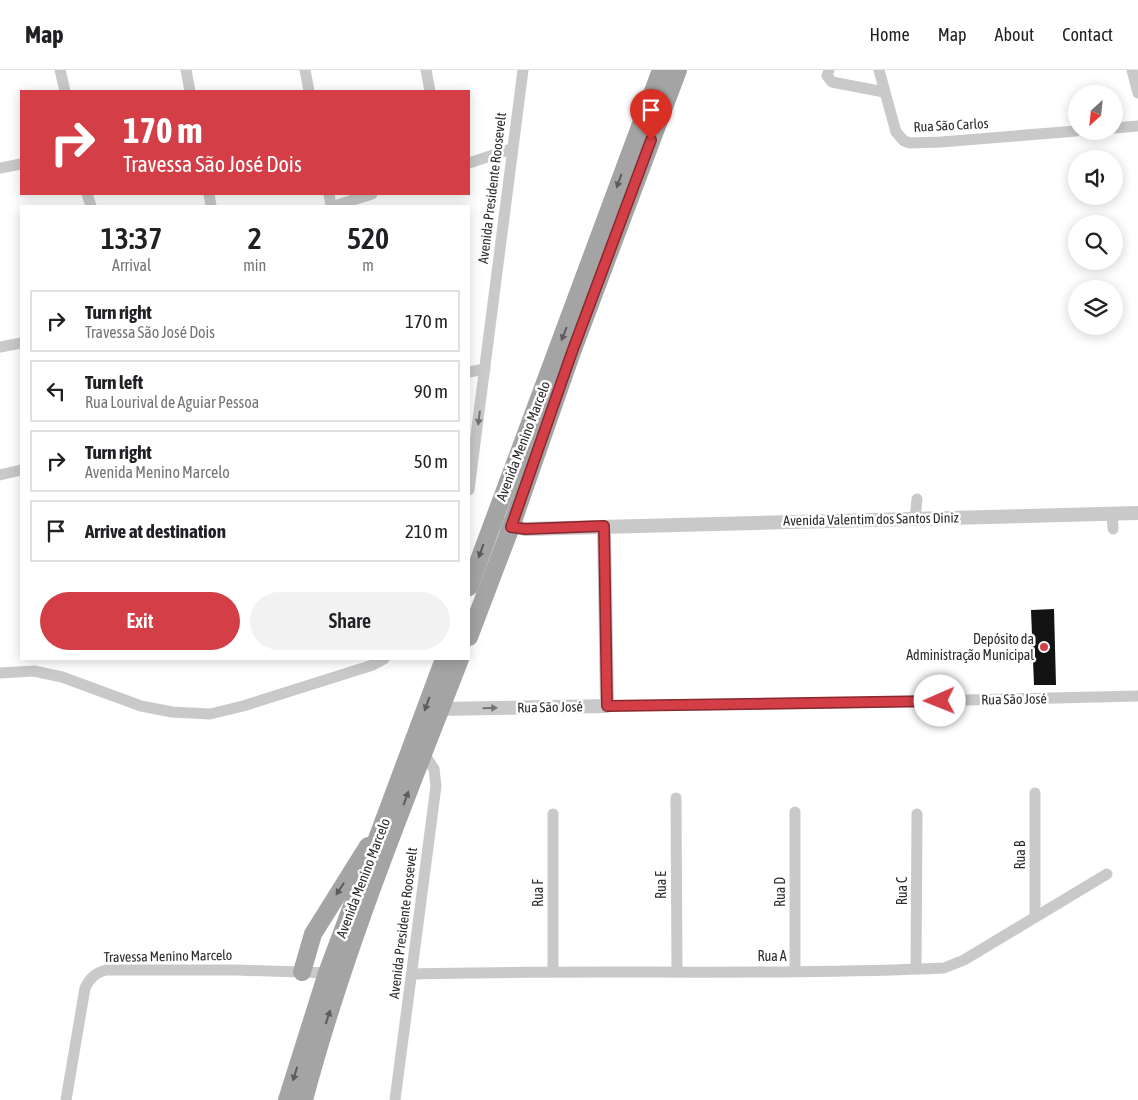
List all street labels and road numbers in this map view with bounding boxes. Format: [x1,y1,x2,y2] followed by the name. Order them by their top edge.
[475,111,509,265] street label: Avenida Presidente Roosevelt
[913,115,989,135] street label: Rua São Carlos
[493,379,553,503] street label: Avenida Menino Marcelo
[783,509,959,529] street label: Avenida Valentim dos Santos Diniz
[981,690,1047,708] street label: Rua São José
[517,698,583,716] street label: Rua São José
[333,816,393,940] street label: Avenida Menino Marcelo
[1012,840,1028,869] street label: Rua B
[386,846,420,1000] street label: Avenida Presidente Roosevelt
[653,871,669,899] street label: Rua E
[894,876,910,905] street label: Rua C
[772,877,788,907] street label: Rua D
[530,879,546,907] street label: Rua F
[104,947,232,965] street label: Travessa Menino Marcelo
[757,948,787,964] street label: Rua A

